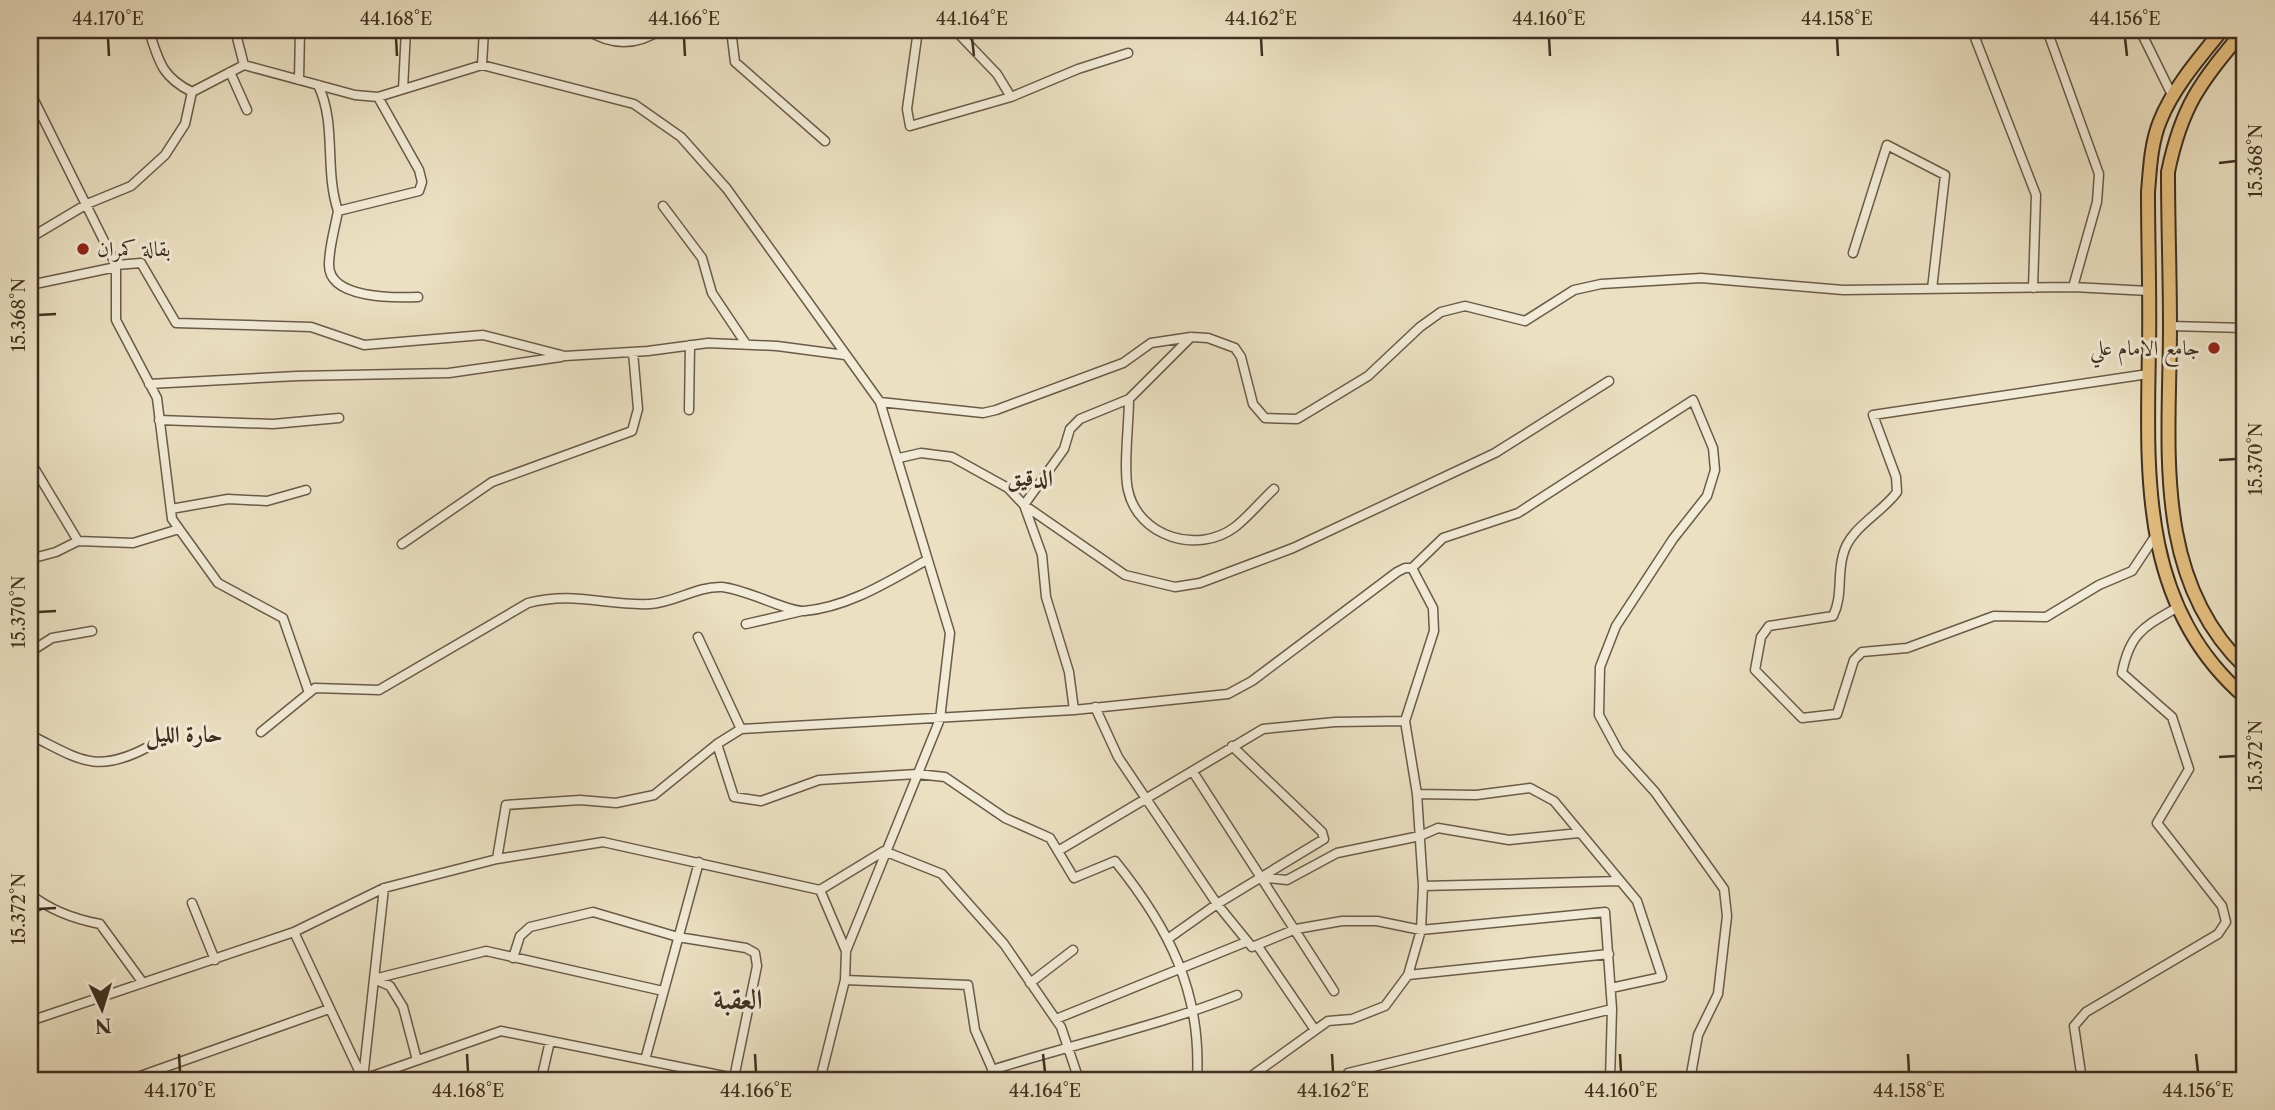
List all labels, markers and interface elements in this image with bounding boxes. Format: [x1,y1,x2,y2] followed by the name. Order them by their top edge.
[72,8,144,30] text: 44.170°E
[360,8,432,30] text: 44.168°E
[648,8,720,30] text: 44.166°E
[936,8,1008,30] text: 44.164°E
[1225,8,1297,30] text: 44.162°E
[1512,8,1586,30] text: 44.160°E
[1801,8,1873,30] text: 44.158°E
[2089,8,2161,30] text: 44.156°E
[2245,124,2267,198] text: 15.368°N
[97,236,170,262] place label: بقالة كمران
[75,241,91,257] marker: بقالة كمران
[8,278,30,352] text: 15.368°N
[2090,335,2200,368] place label: جامع الامام علي
[2206,340,2222,356] marker: جامع الامام علي
[2245,422,2267,496] text: 15.370°N
[1007,464,1053,493] district label: الدقيق
[8,575,30,649] text: 15.370°N
[146,720,222,751] district label: حارة الليل
[2245,720,2267,792] text: 15.372°N
[8,873,30,945] text: 15.372°N
[66,974,136,1044] north arrow
[713,982,763,1016] district label: العقبة
[94,1013,112,1038] text: N
[144,1080,216,1102] text: 44.170°E
[432,1080,504,1102] text: 44.168°E
[720,1080,792,1102] text: 44.166°E
[1009,1080,1081,1102] text: 44.164°E
[1297,1080,1369,1102] text: 44.162°E
[1584,1080,1658,1102] text: 44.160°E
[1873,1080,1945,1102] text: 44.158°E
[2162,1080,2234,1102] text: 44.156°E

